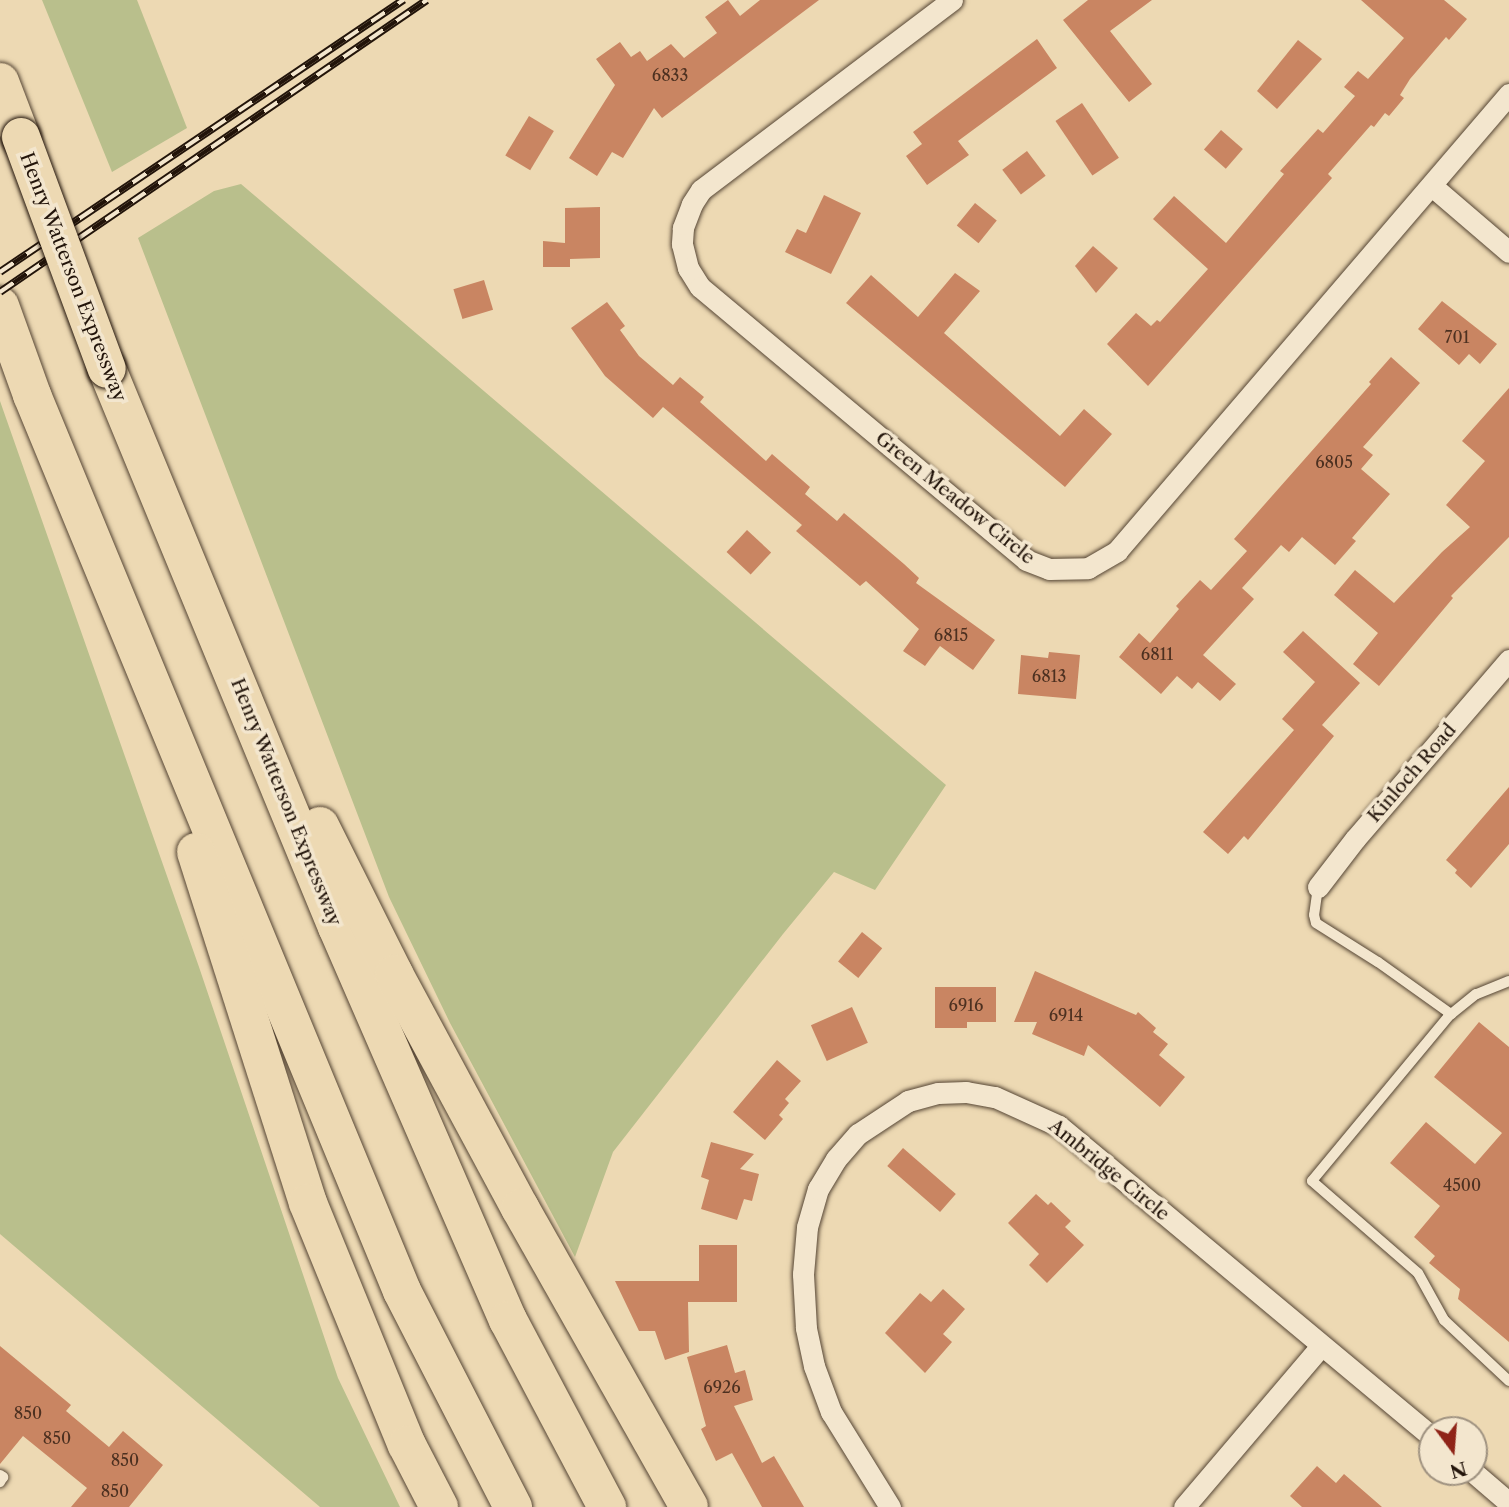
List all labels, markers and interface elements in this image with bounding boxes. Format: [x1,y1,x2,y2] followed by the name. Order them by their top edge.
[652,65,688,85] house number: 6833
[15,149,131,405] street label: Henry Watterson Expressway
[1445,327,1469,347] house number: 701
[871,427,1039,569] street label: Green Meadow Circle
[1315,452,1353,472] house number: 6805
[934,625,968,645] house number: 6815
[1141,644,1173,664] house number: 6811
[1032,666,1066,686] house number: 6813
[226,674,346,930] street label: Henry Watterson Expressway
[1363,719,1461,827] street label: Kinloch Road
[949,995,983,1015] house number: 6916
[1049,1005,1083,1025] house number: 6914
[1044,1114,1174,1226] street label: Ambridge Circle
[1443,1175,1481,1195] house number: 4500
[703,1377,741,1397] house number: 6926
[14,1403,42,1423] house number: 850
[1418,1416,1488,1486] north arrow
[43,1428,71,1448] house number: 850
[111,1450,139,1470] house number: 850
[1447,1456,1469,1483] text: N
[101,1481,129,1501] house number: 850

